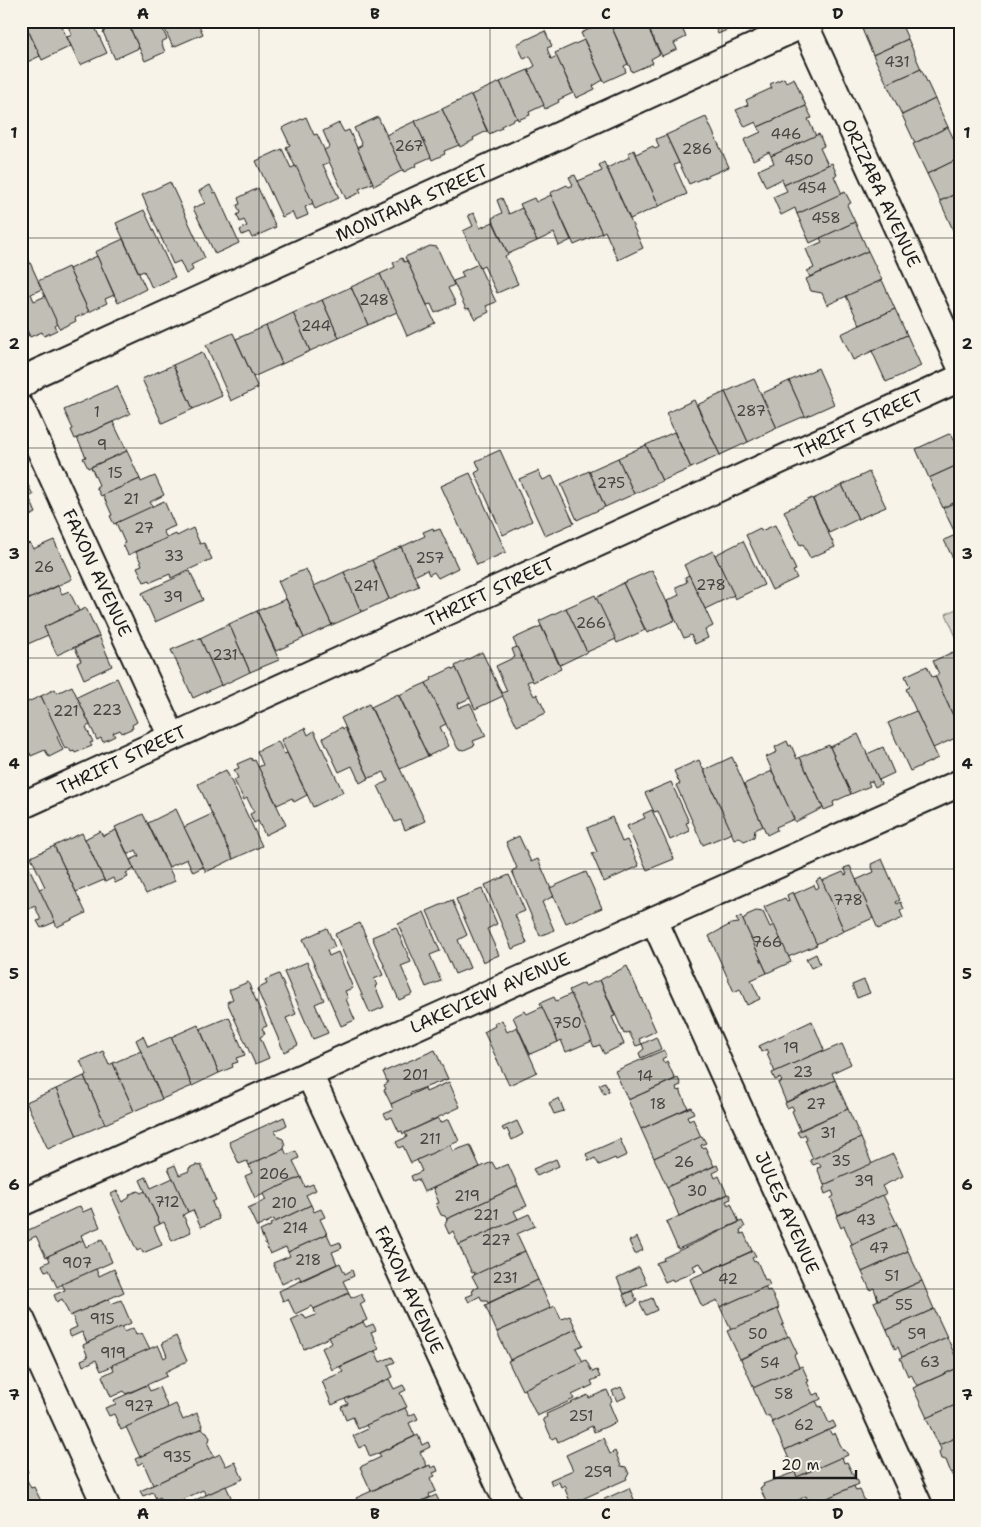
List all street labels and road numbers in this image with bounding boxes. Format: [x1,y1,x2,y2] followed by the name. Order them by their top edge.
[836,115,926,271] street label: ORIZABA AVENUE
[332,159,492,247] street label: MONTANA STREET
[791,384,927,464] street label: THRIFT STREET
[57,505,137,641] street label: FAXON AVENUE
[422,552,558,632] street label: THRIFT STREET
[54,720,190,800] street label: THRIFT STREET
[406,947,574,1039] street label: LAKEVIEW AVENUE
[749,1148,825,1278] street label: JULES AVENUE
[369,1222,449,1358] street label: FAXON AVENUE

